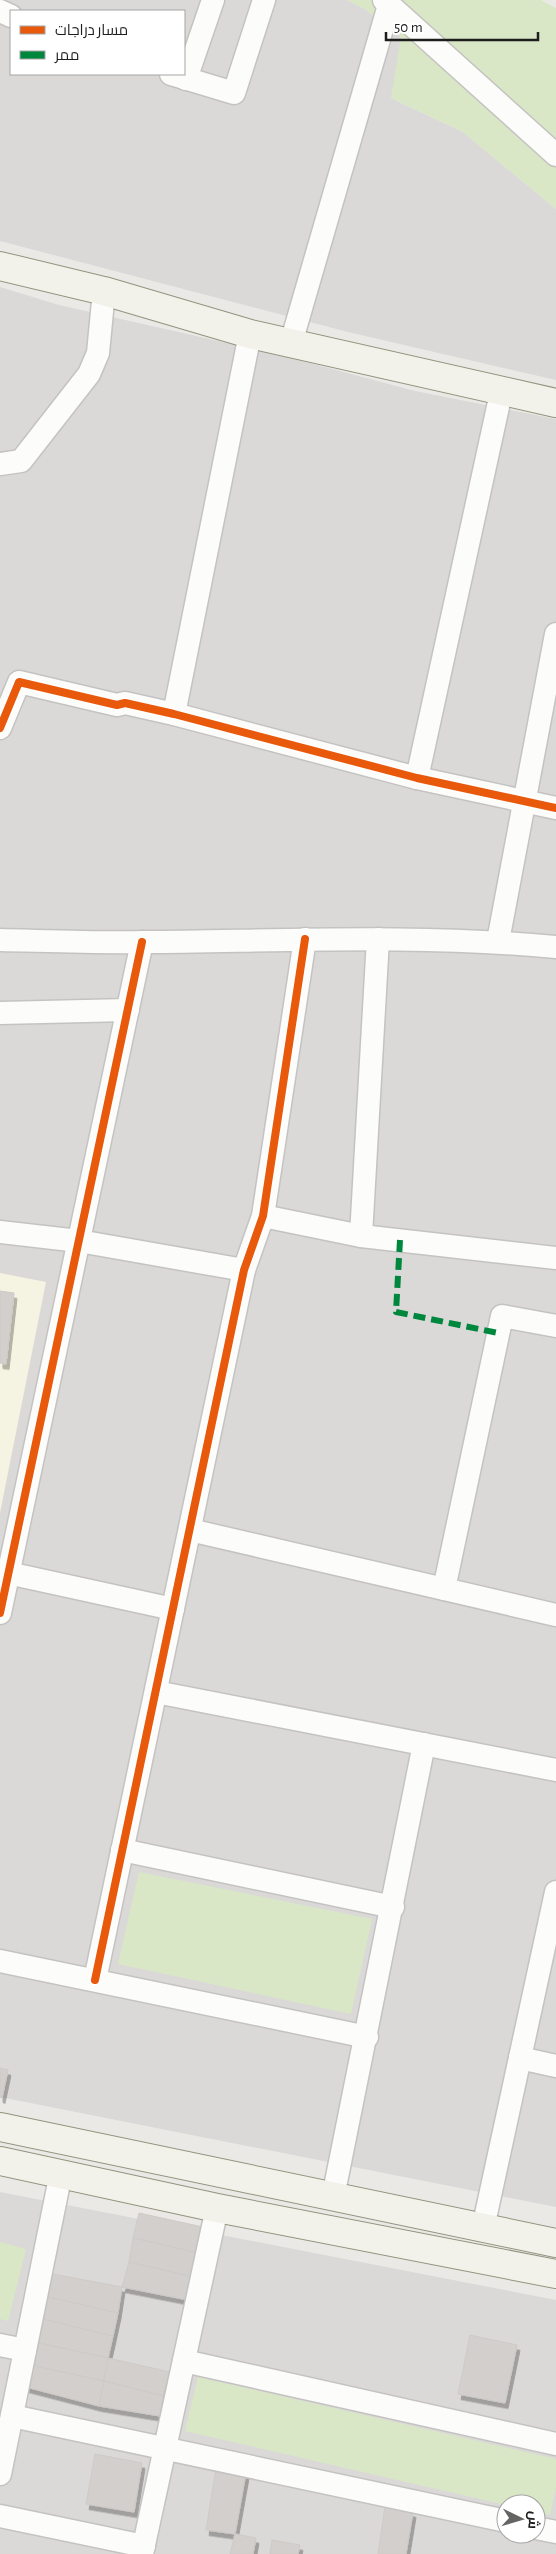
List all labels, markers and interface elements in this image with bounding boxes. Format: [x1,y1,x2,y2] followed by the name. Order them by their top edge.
[10,10,185,75] legend
[386,10,538,42] scale bar
[394,20,423,35] text: 50 m
[55,23,128,39] text: مسار دراجات
[54,48,79,64] text: ممر
[496,2494,546,2544] north arrow
[524,2510,543,2530] text: ش

